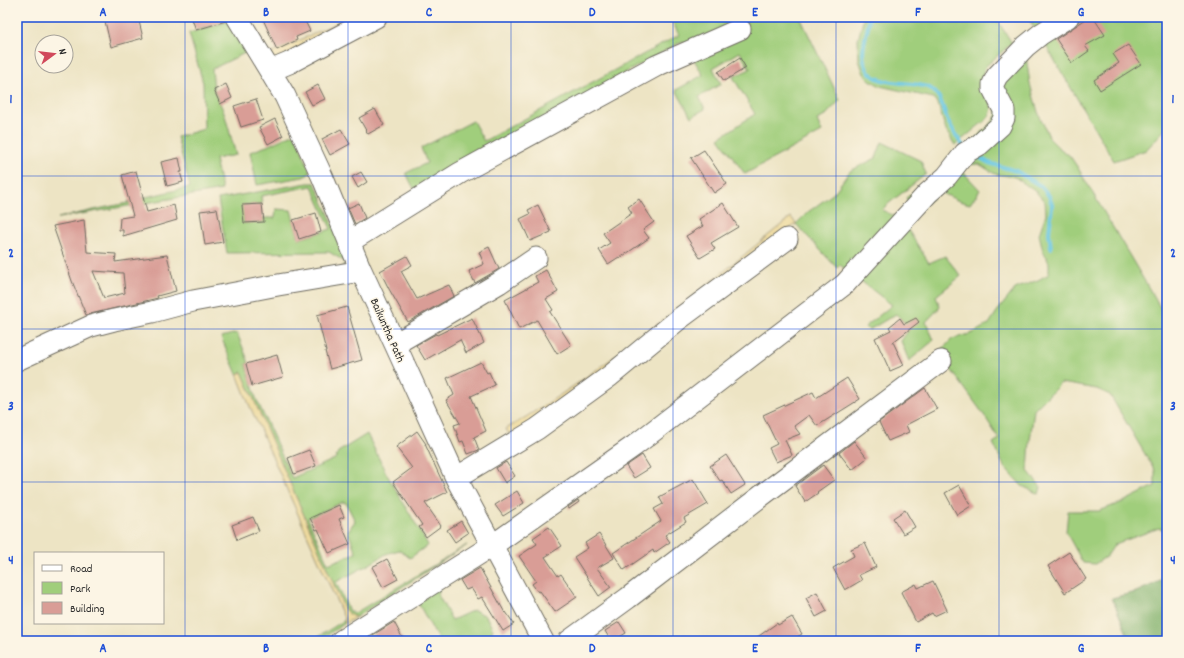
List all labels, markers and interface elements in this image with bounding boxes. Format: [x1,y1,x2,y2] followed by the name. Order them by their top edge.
[99,4,107,23] text: A
[263,4,269,23] text: B
[426,4,433,23] text: C
[589,4,596,23] text: D
[752,4,759,23] text: E
[915,4,921,23] text: F
[1078,4,1085,23] text: G
[34,34,74,74] north arrow
[53,47,70,57] text: N
[10,91,13,110] text: 1
[1172,91,1175,110] text: 1
[8,245,14,264] text: 2
[1170,245,1176,264] text: 2
[365,296,408,365] street label: Baikuntha Path
[8,398,14,417] text: 3
[1170,398,1176,417] text: 3
[8,552,14,571] text: 4
[34,552,164,624] legend
[1170,552,1176,571] text: 4
[70,561,92,578] text: Road
[70,581,91,598] text: Park
[70,601,105,618] text: Building
[99,640,107,658] text: A
[263,640,269,658] text: B
[426,640,433,658] text: C
[589,640,596,658] text: D
[752,640,759,658] text: E
[915,640,921,658] text: F
[1078,640,1085,658] text: G

